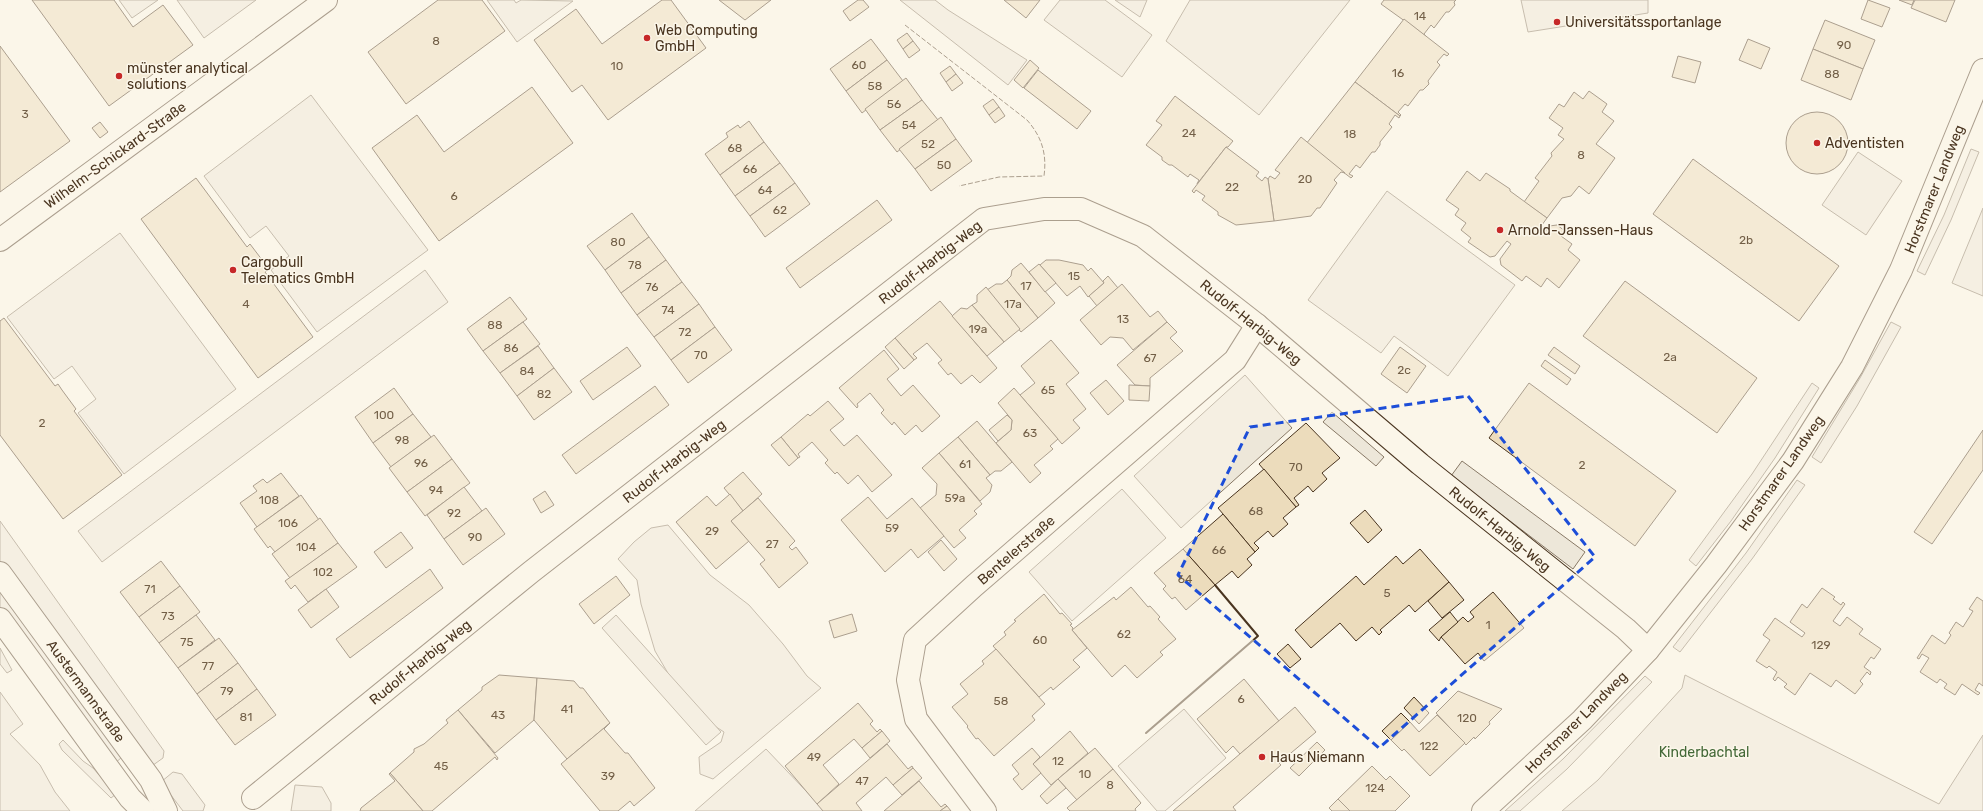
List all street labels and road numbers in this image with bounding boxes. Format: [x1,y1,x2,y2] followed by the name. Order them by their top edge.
[41,98,190,213] street label: Wilhelm-Schickard-Straße
[1901,122,1968,256] street label: Horstmarer Landweg
[876,217,985,308] street label: Rudolf-Harbig-Weg
[1196,276,1305,369] street label: Rudolf-Harbig-Weg
[1735,412,1828,534] street label: Horstmarer Landweg
[620,416,729,507] street label: Rudolf-Harbig-Weg
[1445,483,1554,576] street label: Rudolf-Harbig-Weg
[974,512,1059,589] street label: Bentelerstraße
[366,616,475,709] street label: Rudolf-Harbig-Weg
[43,637,128,746] street label: Austermannstraße
[1522,668,1631,777] street label: Horstmarer Landweg

